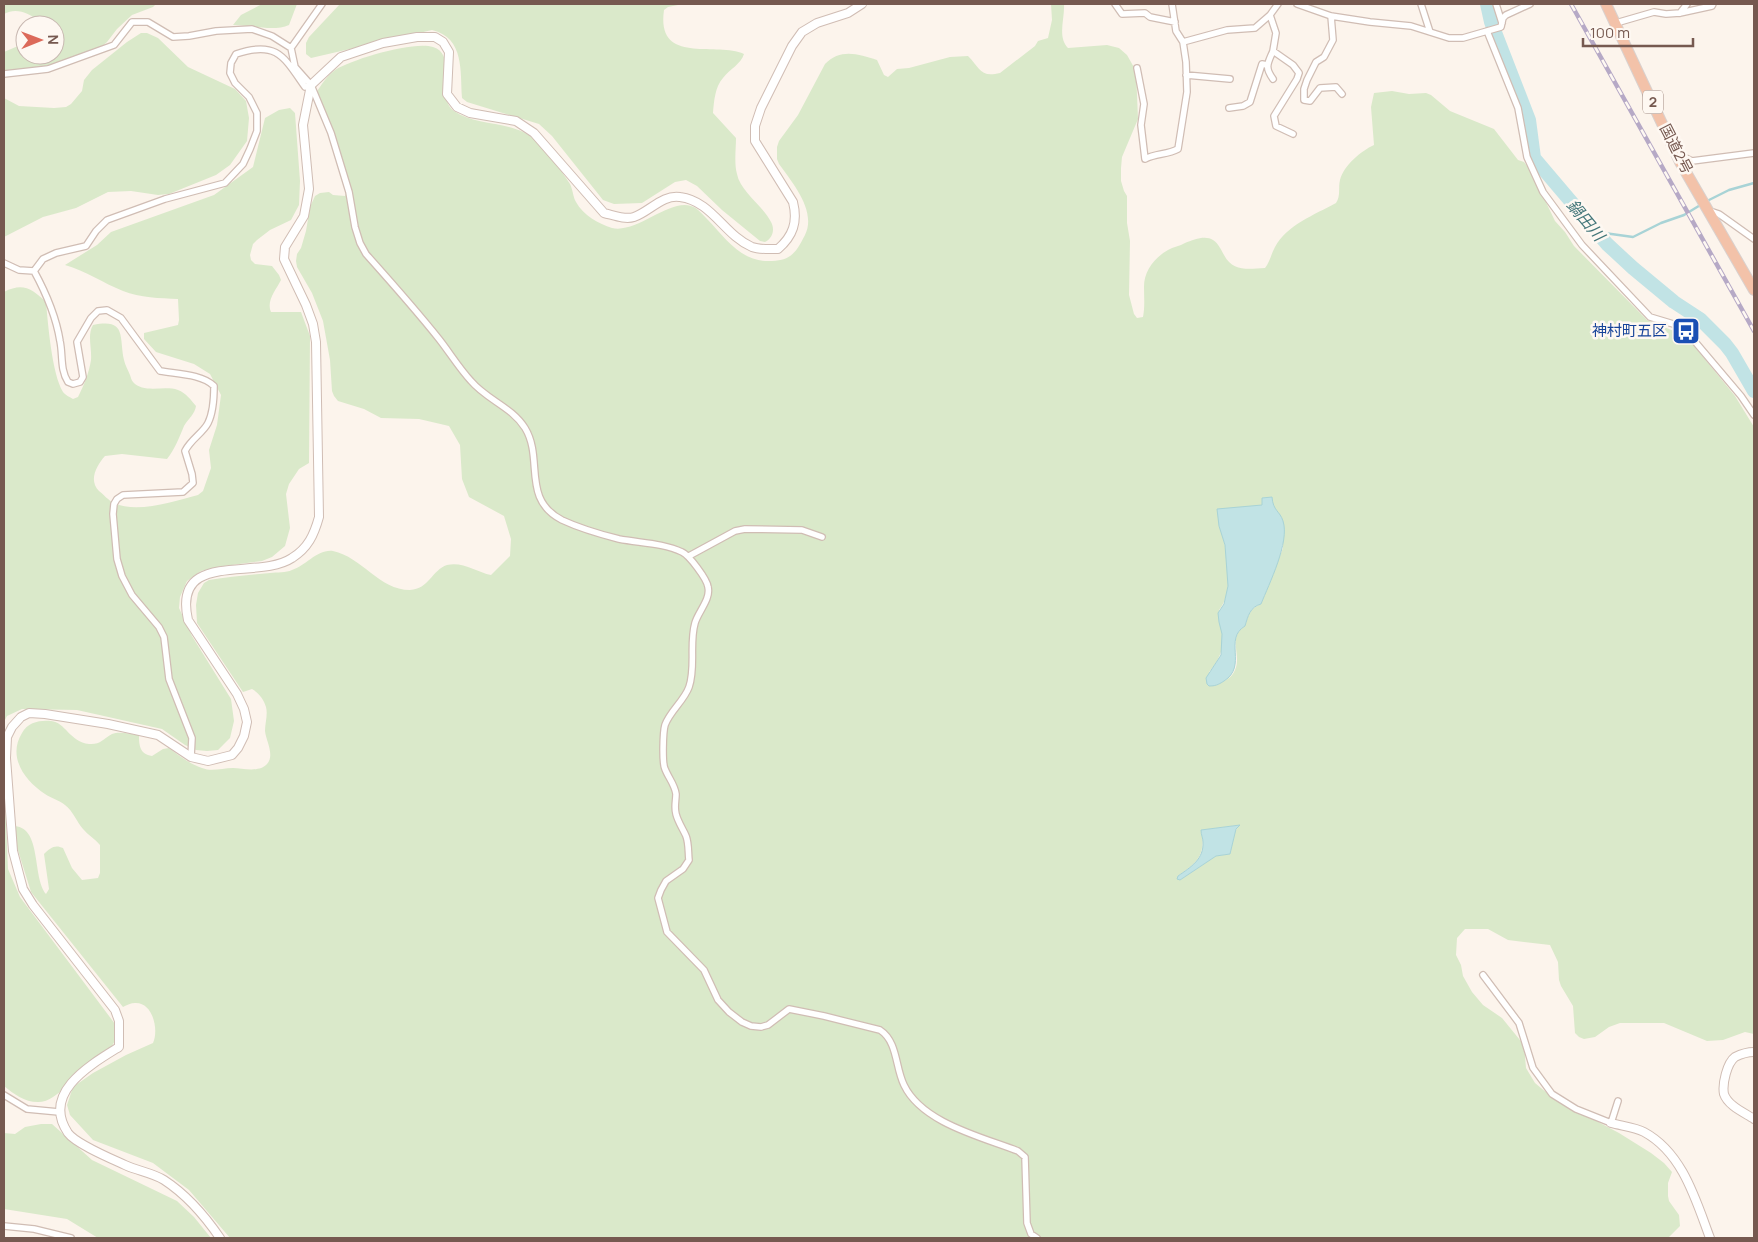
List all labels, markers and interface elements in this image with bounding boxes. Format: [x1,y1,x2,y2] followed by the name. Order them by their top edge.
[15,15,65,65] north arrow
[1583,15,1693,47] scale bar
[1590,22,1630,43] text: 100 m
[44,35,63,45] text: N
[1643,90,1663,114] road number: 2
[1655,120,1698,177] street label: 国道2号
[1562,195,1611,247] water label: 鍋田川
[1671,316,1701,346] bus stop icon: 神村町五区
[1592,320,1667,341] place label: 神村町五区

